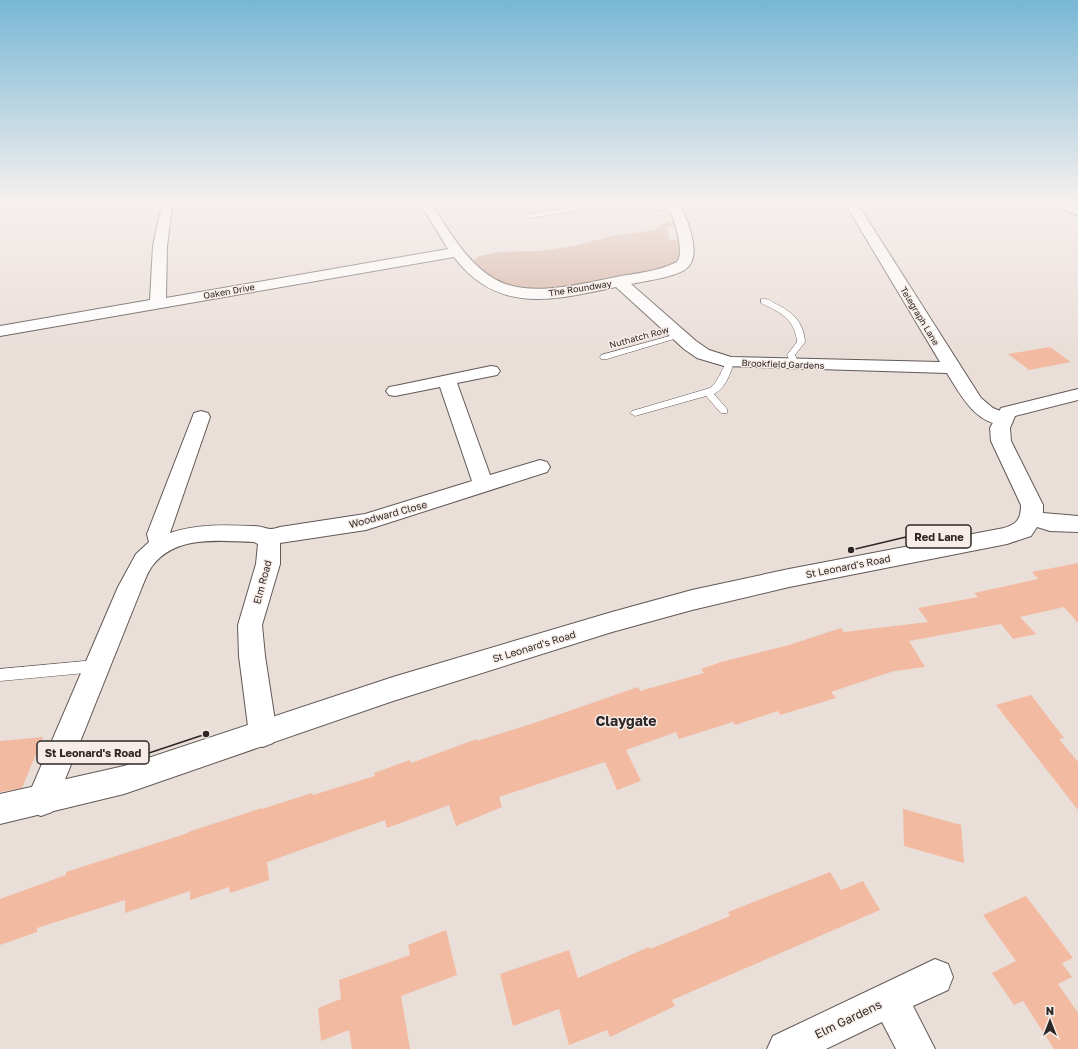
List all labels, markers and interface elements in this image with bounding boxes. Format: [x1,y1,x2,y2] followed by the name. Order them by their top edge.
[548,278,612,298] street label: The Roundway
[202,281,256,301] street label: Oaken Drive
[898,285,942,347] street label: Telegraph Lane
[608,324,671,350] street label: Nuthatch Row
[741,357,825,371] street label: Brookfield Gardens
[348,498,429,530] street label: Woodward Close
[906,525,971,548] callout: Red Lane
[914,530,964,543] text: Red Lane
[804,552,892,580] street label: St Leonard's Road
[250,559,274,605] street label: Elm Road
[491,628,577,664] street label: St Leonard's Road
[595,712,657,729] district label: Claygate
[37,741,149,764] callout: St Leonard's Road
[45,746,141,759] text: St Leonard's Road
[812,996,884,1042] street label: Elm Gardens
[1030,1001,1070,1041] north arrow
[1046,1004,1054,1017] text: N

